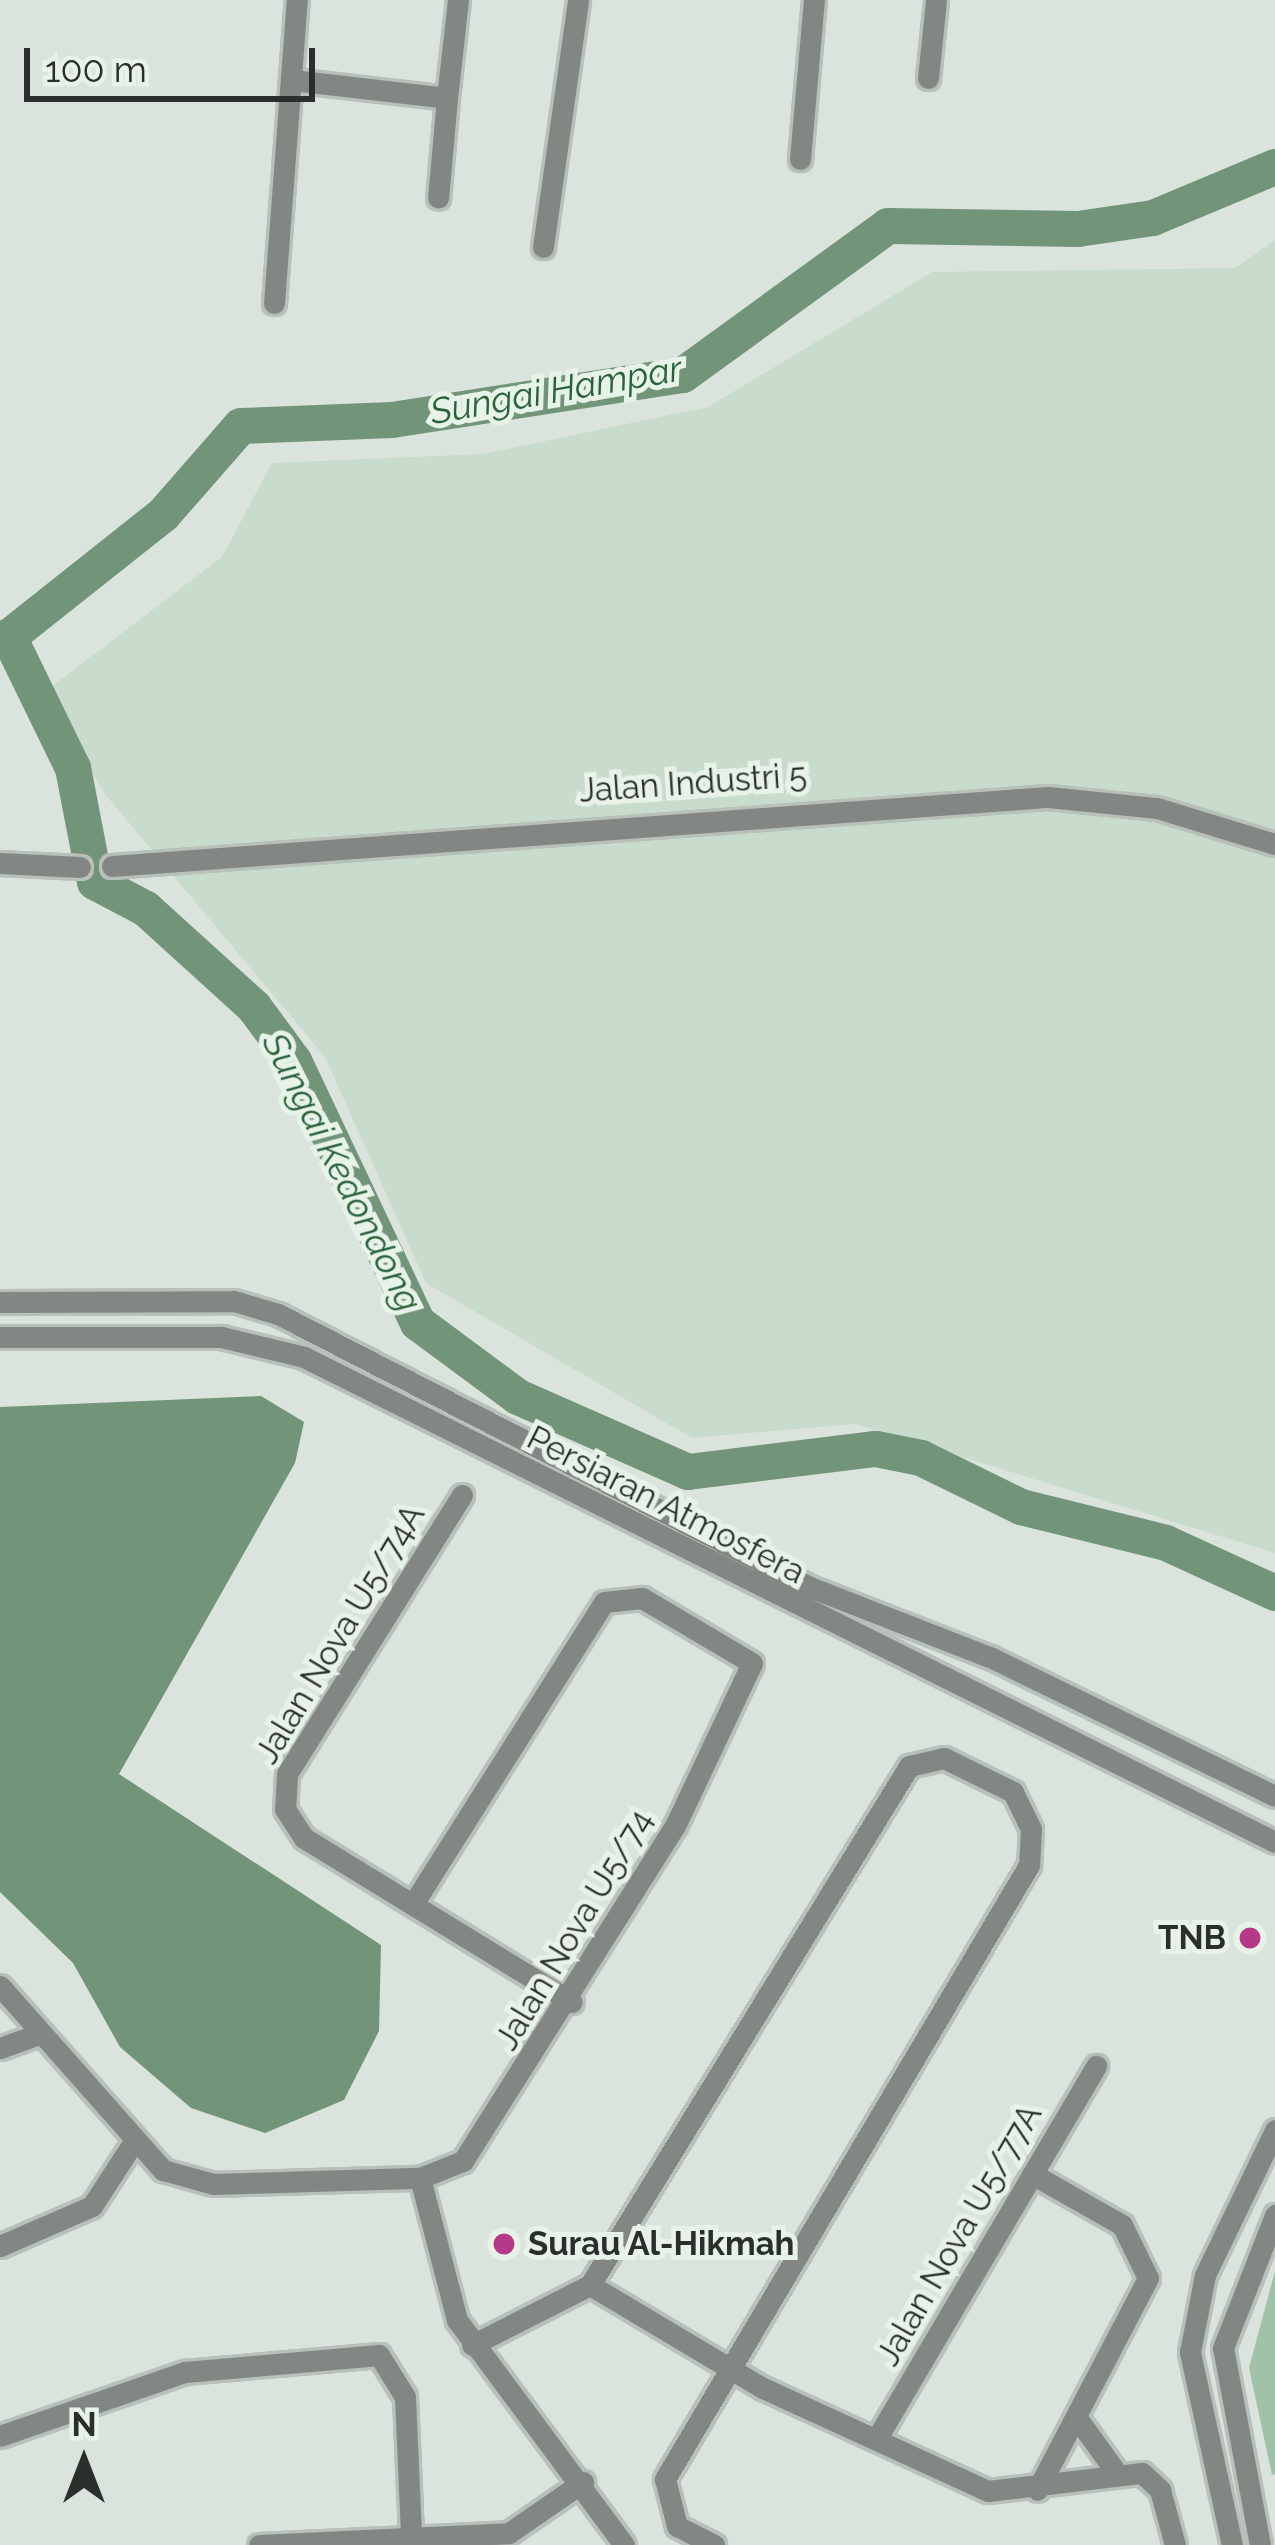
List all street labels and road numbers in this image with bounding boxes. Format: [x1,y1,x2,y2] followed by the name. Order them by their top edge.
[578,755,808,811] street label: Jalan Industri 5
[520,1418,812,1592] street label: Persiaran Atmosfera
[247,1497,433,1771] street label: Jalan Nova U5/74A
[487,1803,661,2057] street label: Jalan Nova U5/74
[868,2097,1050,2373] street label: Jalan Nova U5/77A

